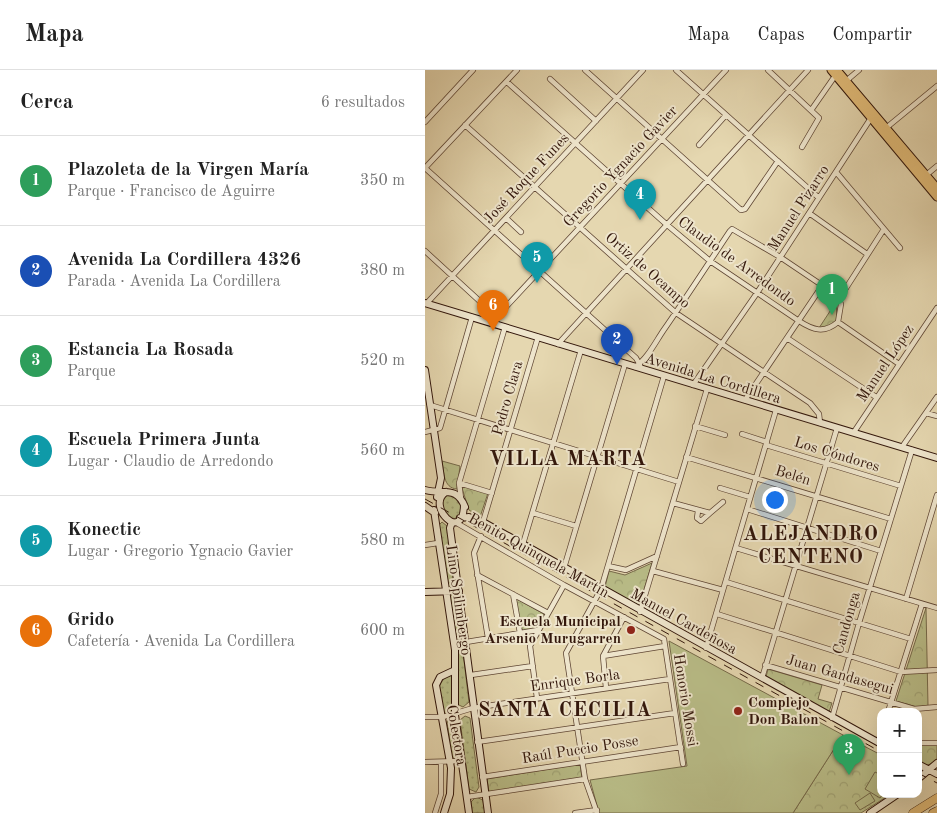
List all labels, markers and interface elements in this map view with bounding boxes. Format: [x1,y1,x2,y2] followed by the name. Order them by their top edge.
[25,23,84,47] text: Mapa
[687,26,730,44] text: Mapa
[758,26,805,44] text: Capas
[833,26,912,44] text: Compartir
[20,92,73,113] text: Cerca
[321,95,405,111] text: 6 resultados
[561,104,681,231] street label: Gregorio Ygnacio Gavier
[481,131,573,227] street label: José Roque Funes
[67,161,309,180] text: Plazoleta de la Virgen María
[766,163,833,255] street label: Manuel Pizarro
[31,173,41,189] text: 1
[360,173,405,189] text: 350 m
[624,179,656,220] pin: 4
[67,184,275,200] text: Parque · Francisco de Aguirre
[675,215,798,310] street label: Claudio de Arredondo
[602,230,692,312] street label: Ortiz de Ocampo
[521,242,553,283] pin: 5
[67,251,301,270] text: Avenida La Cordillera 4326
[31,263,41,279] text: 2
[360,263,405,279] text: 380 m
[67,274,281,290] text: Parada · Avenida La Cordillera
[816,274,848,315] pin: 1
[477,290,509,331] pin: 6
[855,322,918,405] street label: Manuel López
[601,324,633,365] pin: 2
[67,341,234,360] text: Estancia La Rosada
[642,352,783,408] street label: Avenida La Cordillera
[31,353,41,369] text: 3
[360,353,405,369] text: 520 m
[491,359,526,437] street label: Pedro Clara
[67,364,116,380] text: Parque
[67,431,260,450] text: Escuela Primera Junta
[792,435,881,476] street label: Los Cóndores
[31,443,41,459] text: 4
[360,443,405,459] text: 560 m
[489,450,647,470] district label: VILLA MARTA
[67,454,274,470] text: Lugar · Claudio de Arredondo
[773,464,812,489] street label: Belén
[762,487,788,513] your location
[465,511,611,601] street label: Benito Quinquela Martín
[67,521,141,540] text: Konectic
[743,525,879,568] district label: ALEJANDRO CENTENO
[31,533,41,549] text: 5
[360,533,405,549] text: 580 m
[67,544,293,560] text: Lugar · Gregorio Ygnacio Gavier
[442,544,473,656] street label: Lino Spilimbergo
[628,587,739,658] street label: Manuel Cardeñosa
[831,590,864,656] street label: Candonga
[67,611,114,630] text: Grido
[484,615,621,647] place label: Escuela Municipal Arsenio Murugarren
[31,623,41,639] text: 6
[360,623,405,639] text: 600 m
[625,624,637,636] marker: Escuela Municipal Arsenio Murugarren
[67,634,295,650] text: Cafetería · Avenida La Cordillera
[670,653,699,748] street label: Honorio Mossi
[784,653,895,698] street label: Juan Gandasegui
[529,668,622,695] street label: Enrique Borla
[748,696,819,728] place label: Complejo Don Balon
[478,701,652,721] district label: SANTA CECILIA
[443,704,468,767] street label: Colectora
[732,705,744,717] marker: Complejo Don Balon
[877,708,922,798] map controls
[877,708,922,753] button: +
[521,734,640,767] street label: Raúl Puccio Posse
[833,734,865,775] pin: 3
[877,753,922,798] button: −

